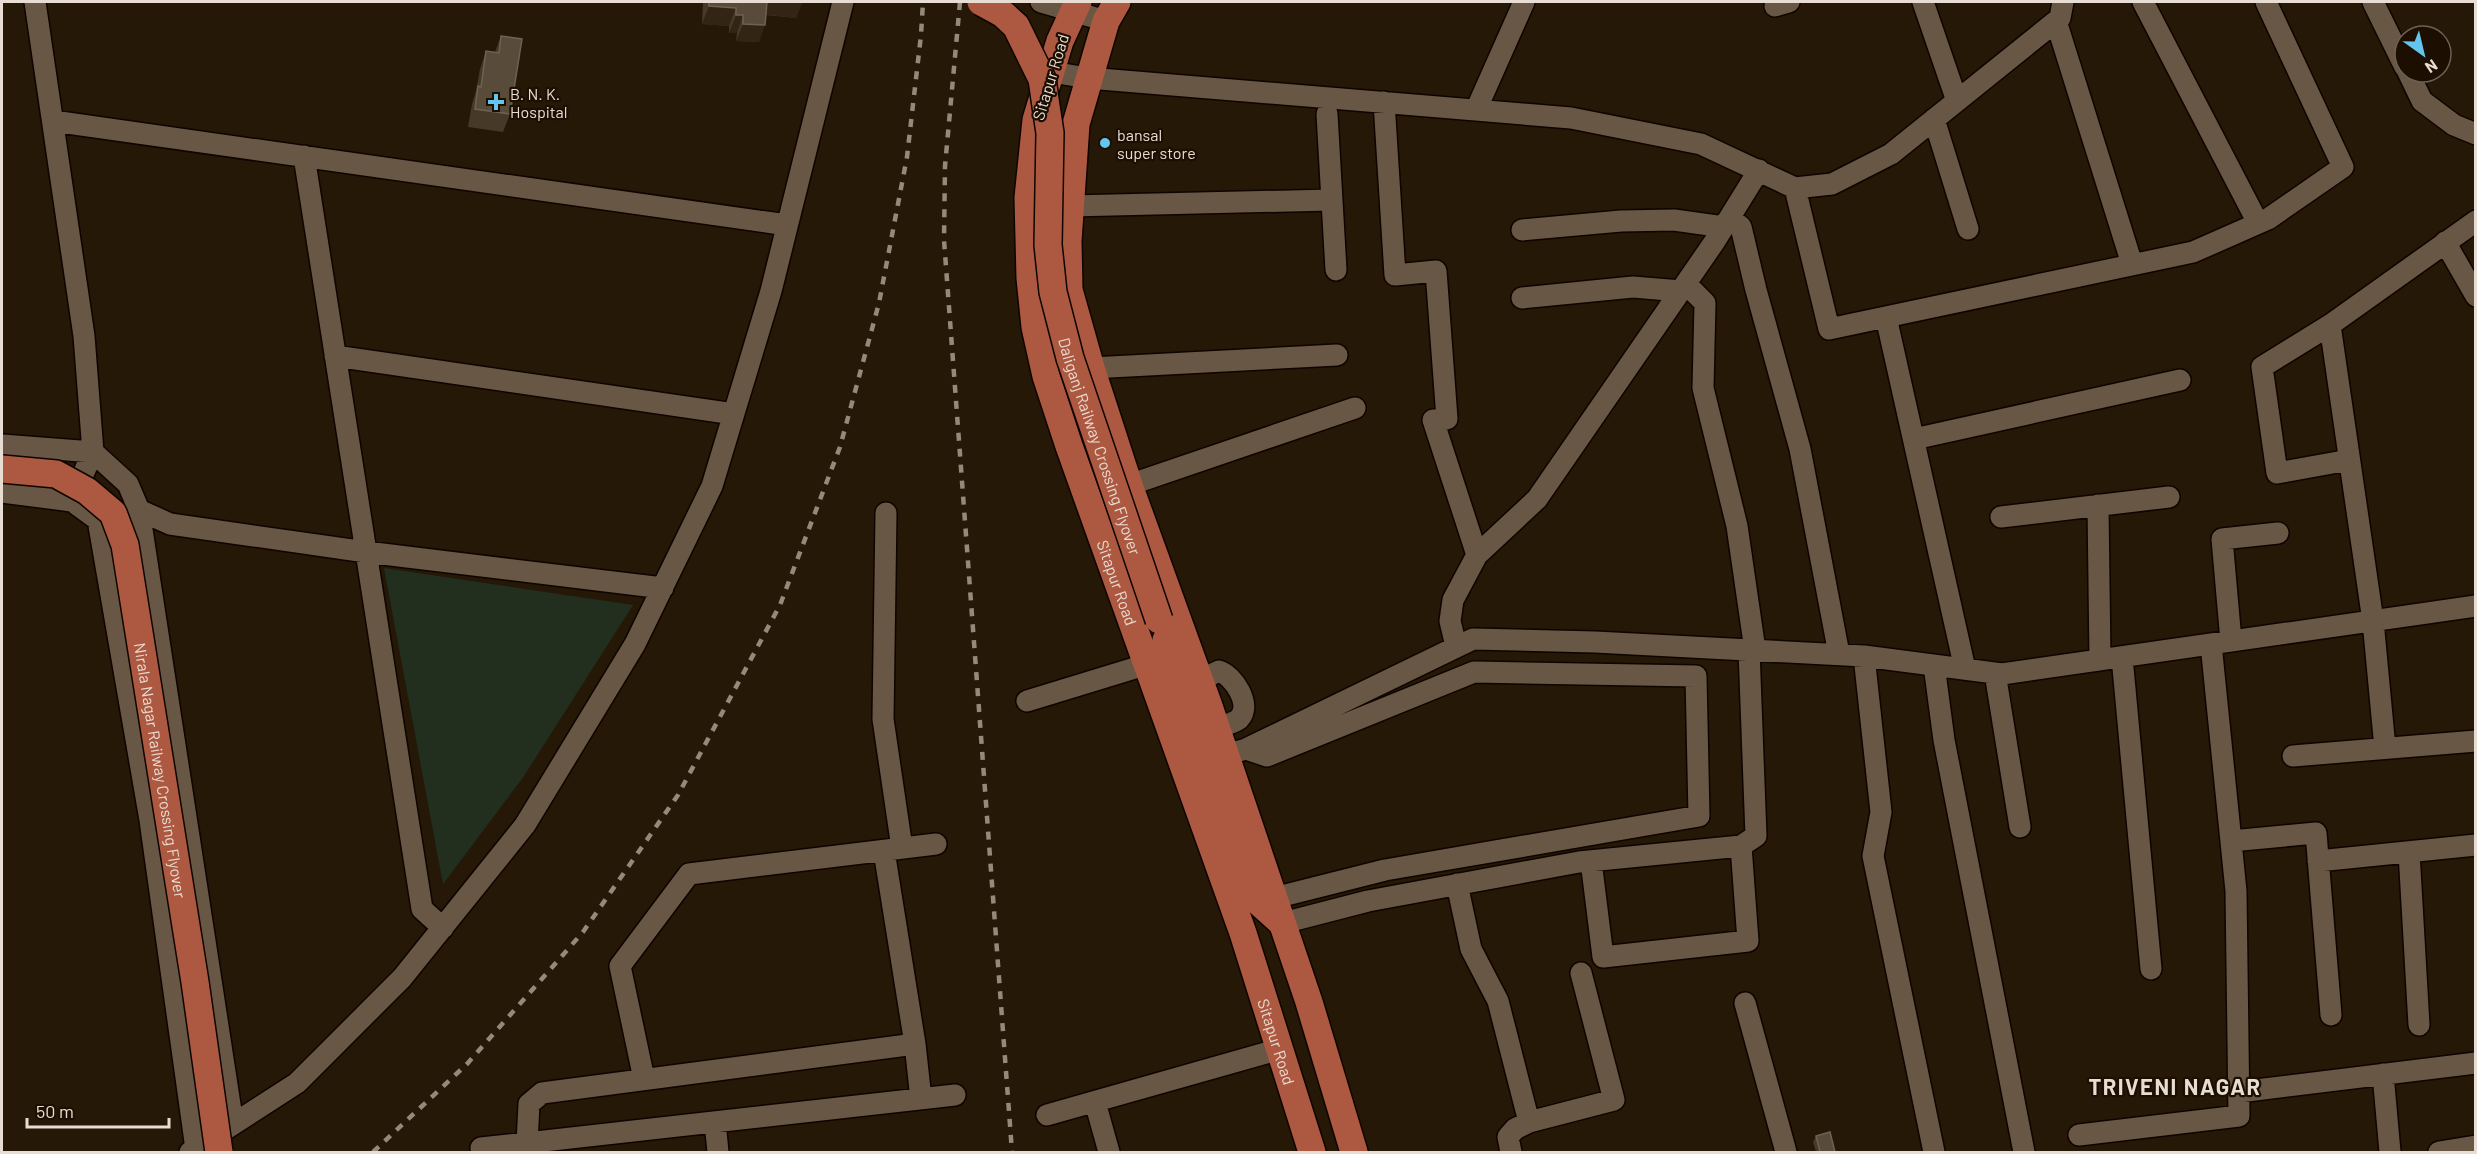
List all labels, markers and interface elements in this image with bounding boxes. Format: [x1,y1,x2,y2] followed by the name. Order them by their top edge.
[2393,24,2453,84] north arrow
[1028,32,1072,122] street label: Sitapur Road
[2422,56,2441,78] text: N
[510,84,567,121] place label: B. N. K. Hospital
[487,93,505,111] marker: B. N. K. Hospital
[1117,125,1196,162] place label: bansal super store
[1098,136,1112,150] marker: bansal super store
[1056,336,1146,557] street label: Daliganj Railway Crossing Flyover
[1094,537,1142,628] street label: Sitapur Road
[131,641,191,900] street label: Nirala Nagar Railway Crossing Flyover
[1255,996,1300,1087] street label: Sitapur Road
[2088,1073,2262,1099] district label: TRIVENI NAGAR
[27,1091,170,1129] scale bar
[36,1100,74,1122] text: 50 m

